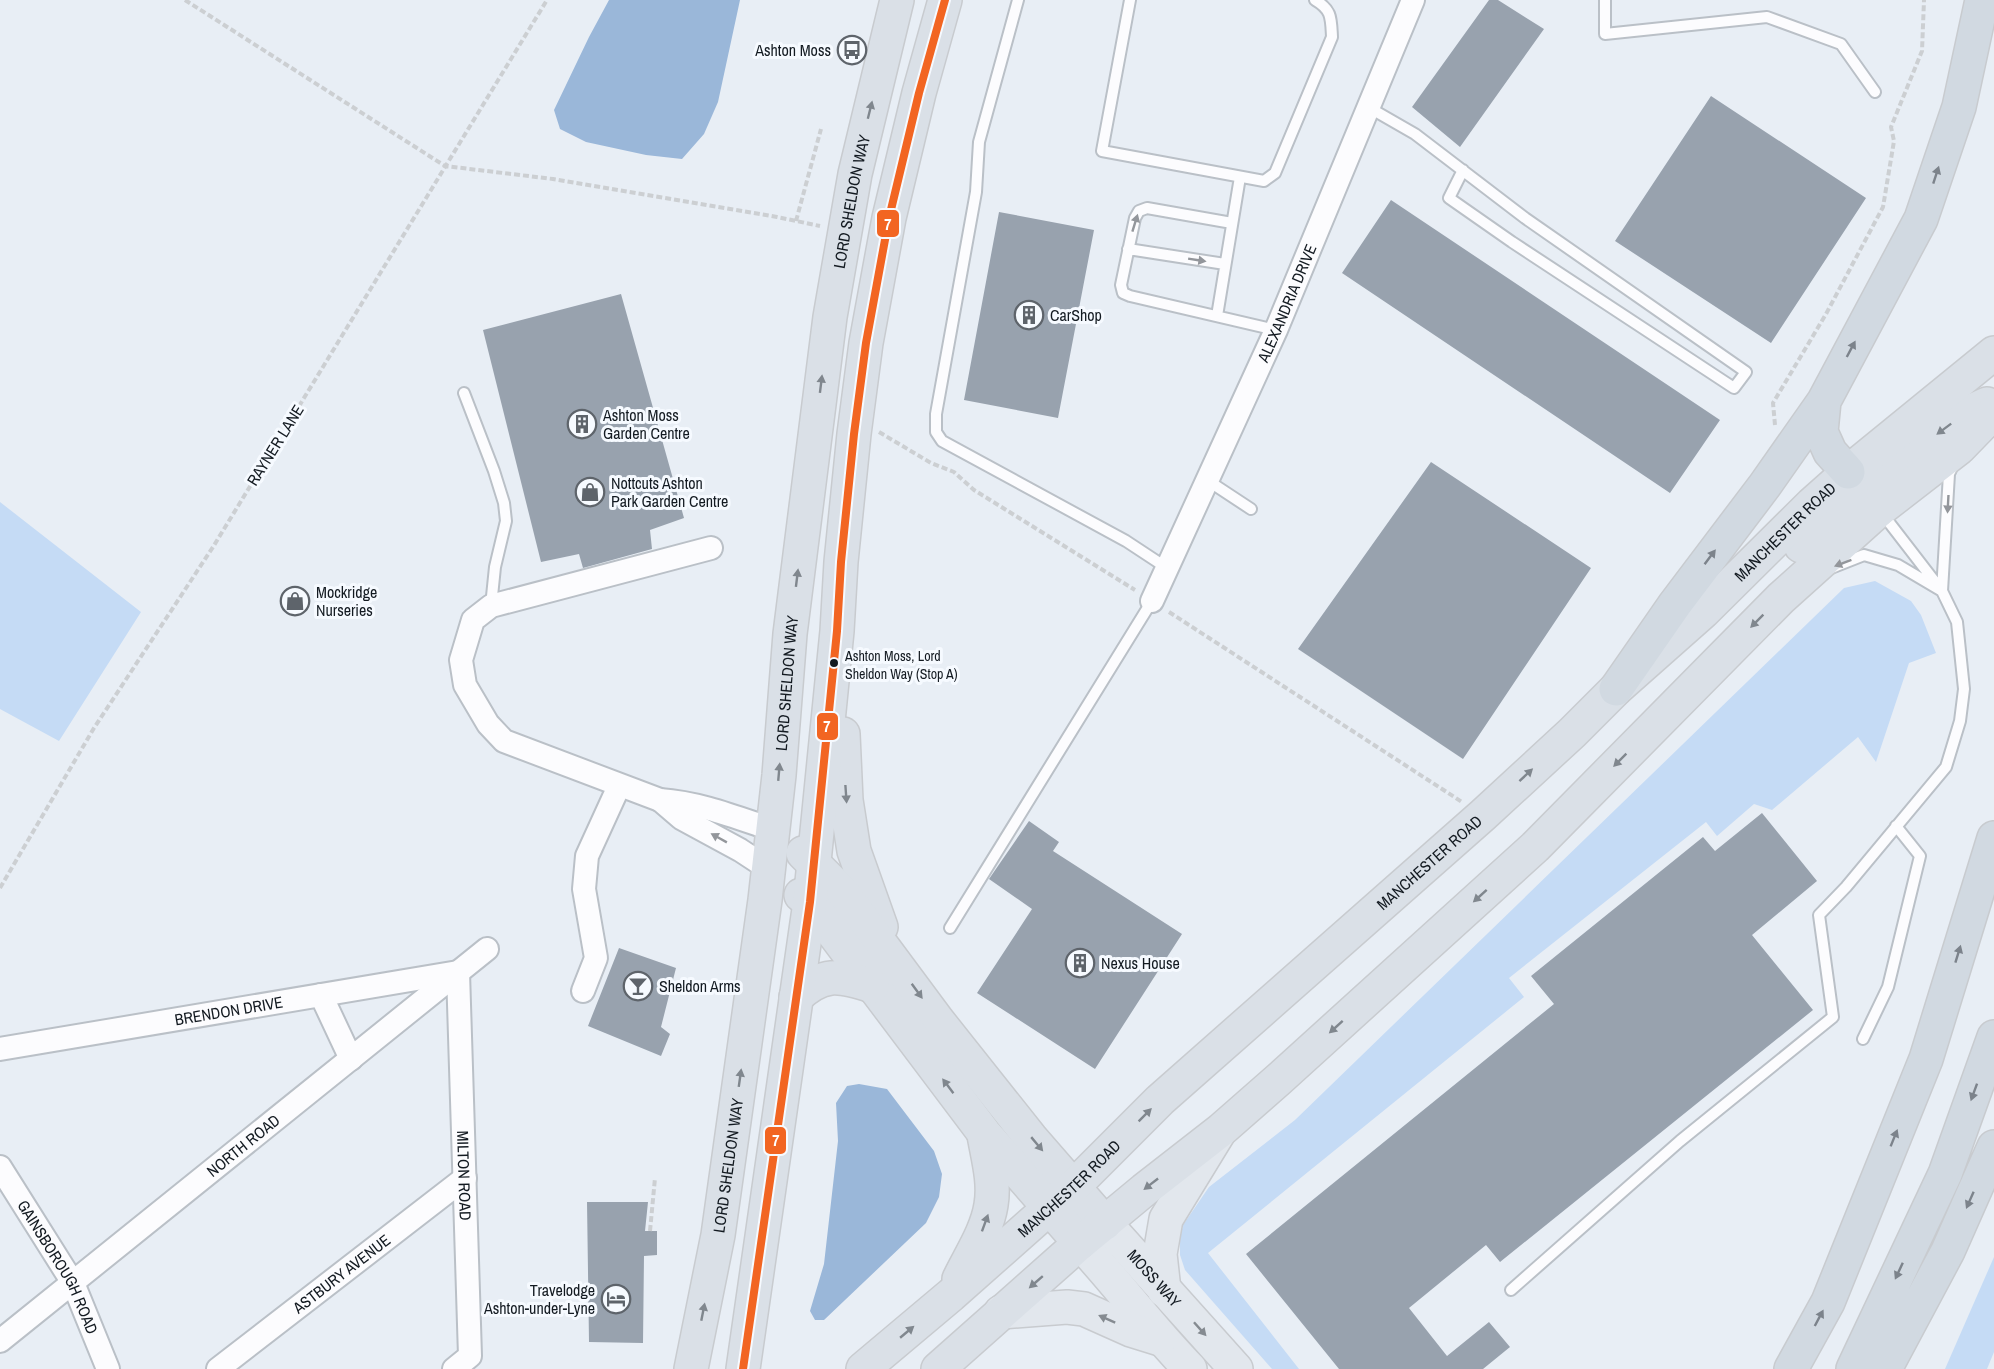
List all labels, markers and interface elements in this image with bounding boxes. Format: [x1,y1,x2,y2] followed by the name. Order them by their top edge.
[836,34,868,66] bus stop icon: Ashton Moss
[754,39,831,61] place label: Ashton Moss
[866,101,876,119] one-way arrow
[828,132,875,270] street label: LORD SHELDON WAY
[1932,166,1942,184] one-way arrow
[876,209,900,238] line badge: 7
[884,213,892,235] text: 7
[1131,214,1140,232] one-way arrow
[1251,241,1321,367] street label: ALEXANDRIA DRIVE
[1188,255,1207,264] one-way arrow
[1013,299,1045,331] building icon: CarShop
[1050,304,1102,326] place label: CarShop
[1846,341,1856,358] one-way arrow
[817,375,826,394] one-way arrow
[241,400,309,490] street label: RAYNER LANE
[602,404,690,444] place label: Ashton Moss Garden Centre
[566,408,598,440] building icon: Ashton Moss Garden Centre
[1936,423,1951,435] one-way arrow
[611,472,728,512] place label: Nottcuts Ashton Park Garden Centre
[574,476,606,508] shop icon: Nottcuts Ashton Park Garden Centre
[1729,477,1840,586] street label: MANCHESTER ROAD
[1943,495,1952,514] one-way arrow
[1704,550,1716,565] one-way arrow
[1834,559,1852,569] one-way arrow
[793,568,802,587] one-way arrow
[316,581,377,621] place label: Mockridge Nurseries
[279,585,311,617] shop icon: Mockridge Nurseries
[770,614,803,752] street label: LORD SHELDON WAY
[1751,614,1765,628] one-way arrow
[844,647,958,683] place label: Ashton Moss, Lord Sheldon Way (Stop A)
[828,657,840,669] marker: Ashton Moss, Lord Sheldon Way (Stop A)
[816,712,839,741] line badge: 7
[823,715,831,737] text: 7
[1614,753,1628,767] one-way arrow
[775,763,784,782] one-way arrow
[1519,769,1533,783] one-way arrow
[841,784,851,803] one-way arrow
[1372,810,1487,915] street label: MANCHESTER ROAD
[711,833,728,843] one-way arrow
[1473,889,1488,903] one-way arrow
[1954,945,1963,963] one-way arrow
[1064,947,1096,979] building icon: Nexus House
[1101,952,1180,974] place label: Nexus House
[622,970,654,1002] bar icon: Sheldon Arms
[659,975,741,997] place label: Sheldon Arms
[911,982,923,998] one-way arrow
[173,991,285,1030] street label: BRENDON DRIVE
[1329,1020,1344,1033] one-way arrow
[736,1068,745,1087] one-way arrow
[943,1079,955,1094] one-way arrow
[1969,1083,1979,1101] one-way arrow
[707,1096,748,1234] street label: LORD SHELDON WAY
[202,1109,284,1182] street label: NORTH ROAD
[1137,1109,1151,1123] one-way arrow
[764,1126,787,1155] line badge: 7
[1889,1128,1899,1146] one-way arrow
[772,1129,780,1151] text: 7
[452,1130,477,1221] street label: MILTON ROAD
[1013,1135,1125,1242] street label: MANCHESTER ROAD
[1030,1136,1043,1151] one-way arrow
[1144,1178,1159,1190] one-way arrow
[1966,1192,1975,1209] one-way arrow
[12,1196,104,1337] street label: GAINSBOROUGH ROAD
[981,1214,991,1232] one-way arrow
[287,1229,395,1319] street label: ASTBURY AVENUE
[1123,1244,1186,1312] street label: MOSS WAY
[1894,1263,1903,1280] one-way arrow
[1029,1275,1044,1288] one-way arrow
[483,1279,595,1319] place label: Travelodge Ashton-under-Lyne
[600,1283,632,1315] hotel icon: Travelodge Ashton-under-Lyne
[699,1302,708,1321] one-way arrow
[1814,1309,1824,1326] one-way arrow
[1098,1314,1116,1324] one-way arrow
[1193,1322,1207,1337] one-way arrow
[899,1326,914,1339] one-way arrow

